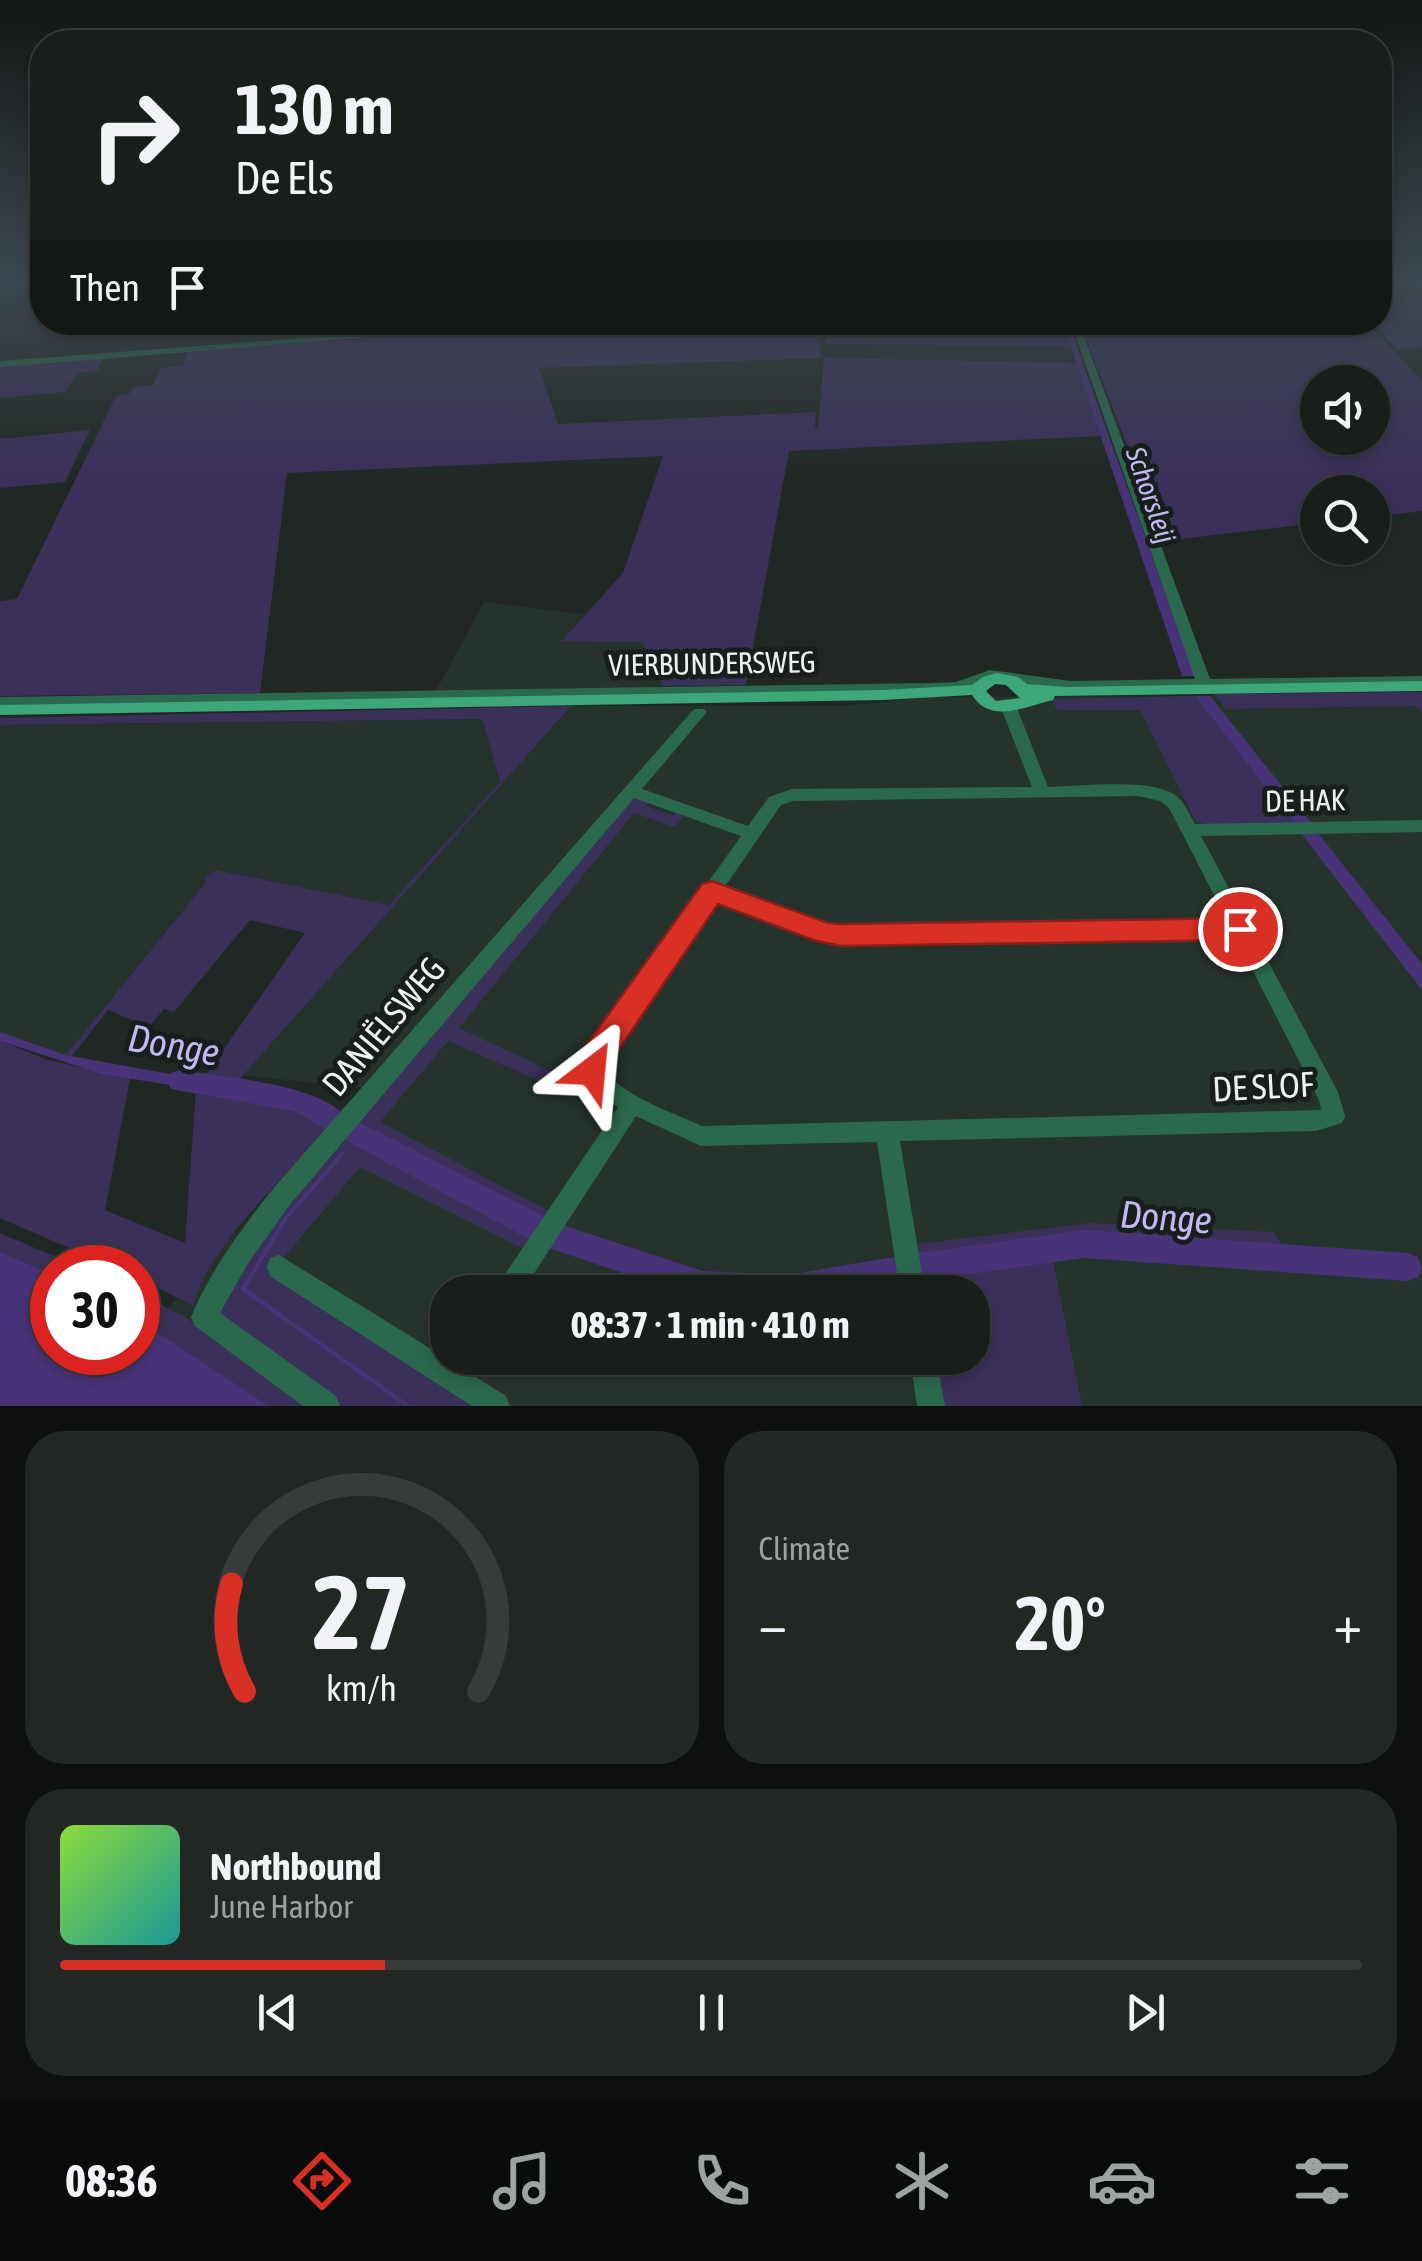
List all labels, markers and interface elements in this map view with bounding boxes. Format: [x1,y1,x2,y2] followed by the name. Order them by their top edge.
[235,69,394,149] text: 130 m
[70,70,200,200] icon: right
[235,152,334,204] text: De Els
[160,260,215,315] icon: arrive
[70,266,140,309] text: Then
[1300,365,1390,565] map controls
[1300,365,1390,455] button: sound
[1119,442,1182,547] water label: Schorsleij
[1300,475,1390,565] button: search
[608,644,816,682] street label: VIERBUNDERSWEG
[1264,782,1346,818] street label: DE HAK
[1198,887,1283,972] pin
[1213,902,1268,957] icon: arrive
[314,949,452,1103] street label: DANIËLSWEG
[125,1016,223,1074] water label: Donge
[540,1019,644,1123] position arrow
[1211,1063,1315,1109] street label: DE SLOF
[1119,1192,1213,1242] water label: Donge
[30,1245,160,1375] speed limit sign: 30
[570,1303,850,1346] text: 08:37 · 1 min · 410 m
[759,1530,850,1567] text: Climate
[313,1552,411,1671] text: 27
[1015,1580,1106,1666] text: 20°
[759,1592,787,1655] text: −
[1333,1592,1362,1655] text: +
[326,1668,397,1709] text: km/h
[210,1845,381,1888] text: Northbound
[210,1888,353,1925] text: June Harbor
[250,1985,305,2040] icon: previous
[684,1985,739,2040] icon: pause
[1118,1985,1173,2040] icon: next
[287,2146,357,2216] icon: directions
[487,2146,557,2216] icon: music
[687,2146,757,2216] icon: phone
[887,2146,957,2216] icon: climate
[1087,2146,1157,2216] icon: car
[1287,2146,1357,2216] icon: filters
[65,2155,158,2207] text: 08:36

